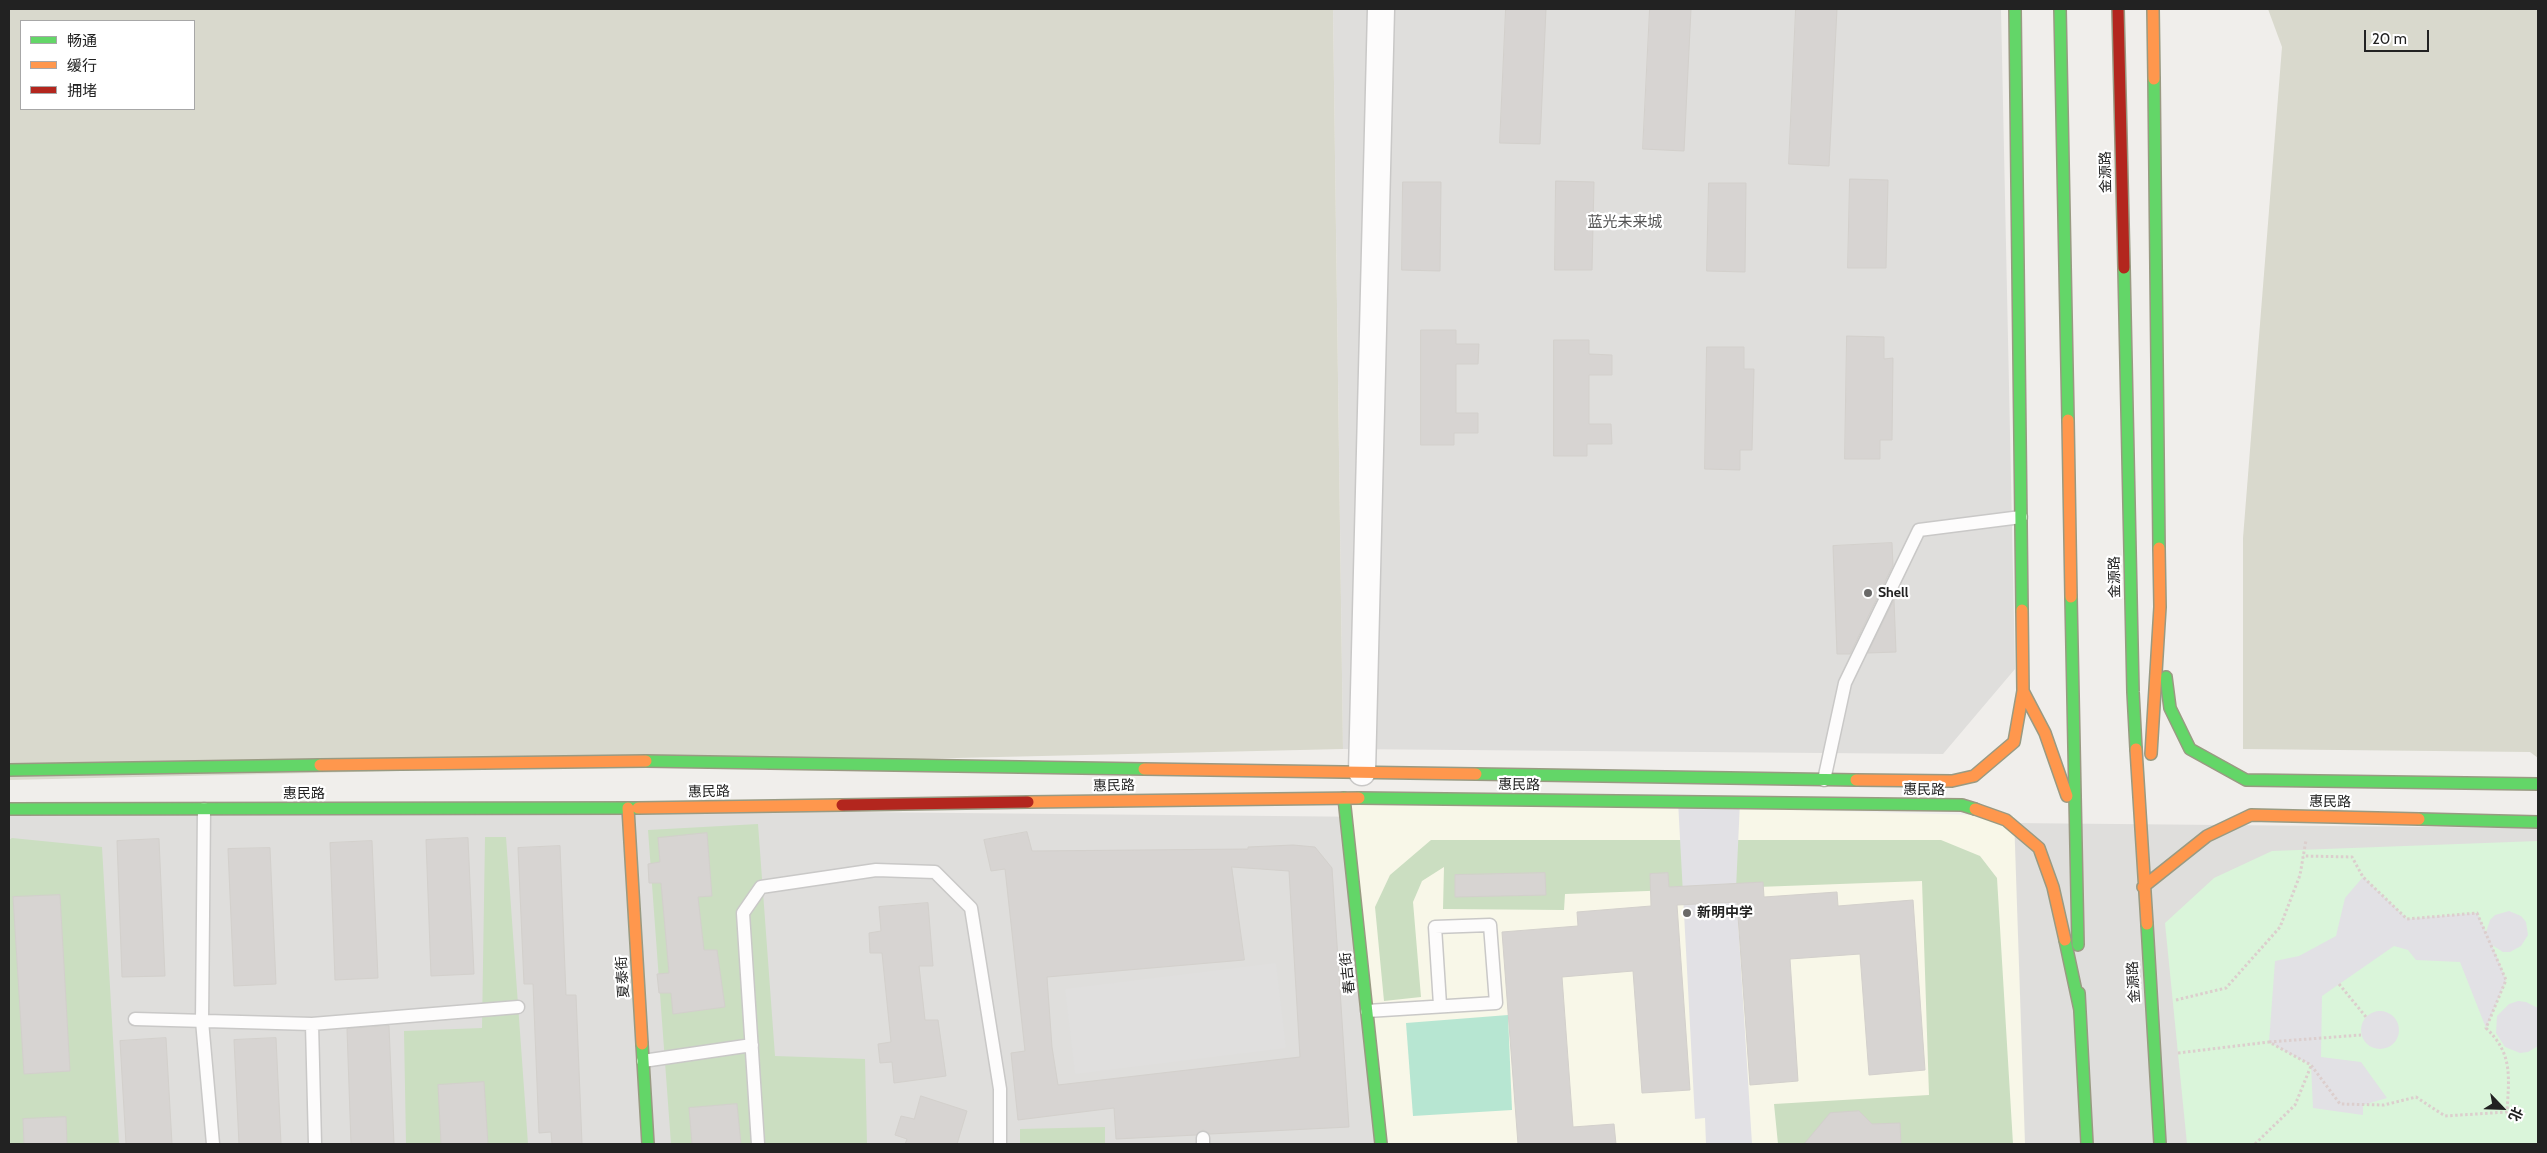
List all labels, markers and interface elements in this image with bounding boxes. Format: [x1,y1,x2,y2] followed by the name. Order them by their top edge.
[20,20,195,110] legend
[2367,20,2432,52] scale bar
[2372,30,2407,48] text: 20 m
[67,32,97,50] text: 畅通
[67,57,97,75] text: 缓行
[67,82,97,100] text: 拥堵
[2097,151,2115,193] street label: 金源路
[1588,214,1662,232] district label: 蓝光未来城
[2106,556,2124,598] street label: 金源路
[1878,585,1908,601] place label: Shell
[1862,587,1874,599] marker: Shell
[1498,776,1540,794] street label: 惠民路
[1093,777,1135,795] street label: 惠民路
[1903,781,1945,799] street label: 惠民路
[688,783,730,801] street label: 惠民路
[283,786,325,802] street label: 惠民路
[2309,793,2351,811] street label: 惠民路
[1697,905,1753,921] place label: 新明中学
[1681,907,1693,919] marker: 新明中学
[1337,951,1359,995] street label: 春吉街
[613,955,633,999] street label: 夏泰街
[2124,960,2144,1004] street label: 金源路
[2477,1083,2527,1133] north arrow
[2505,1104,2527,1124] text: 北

